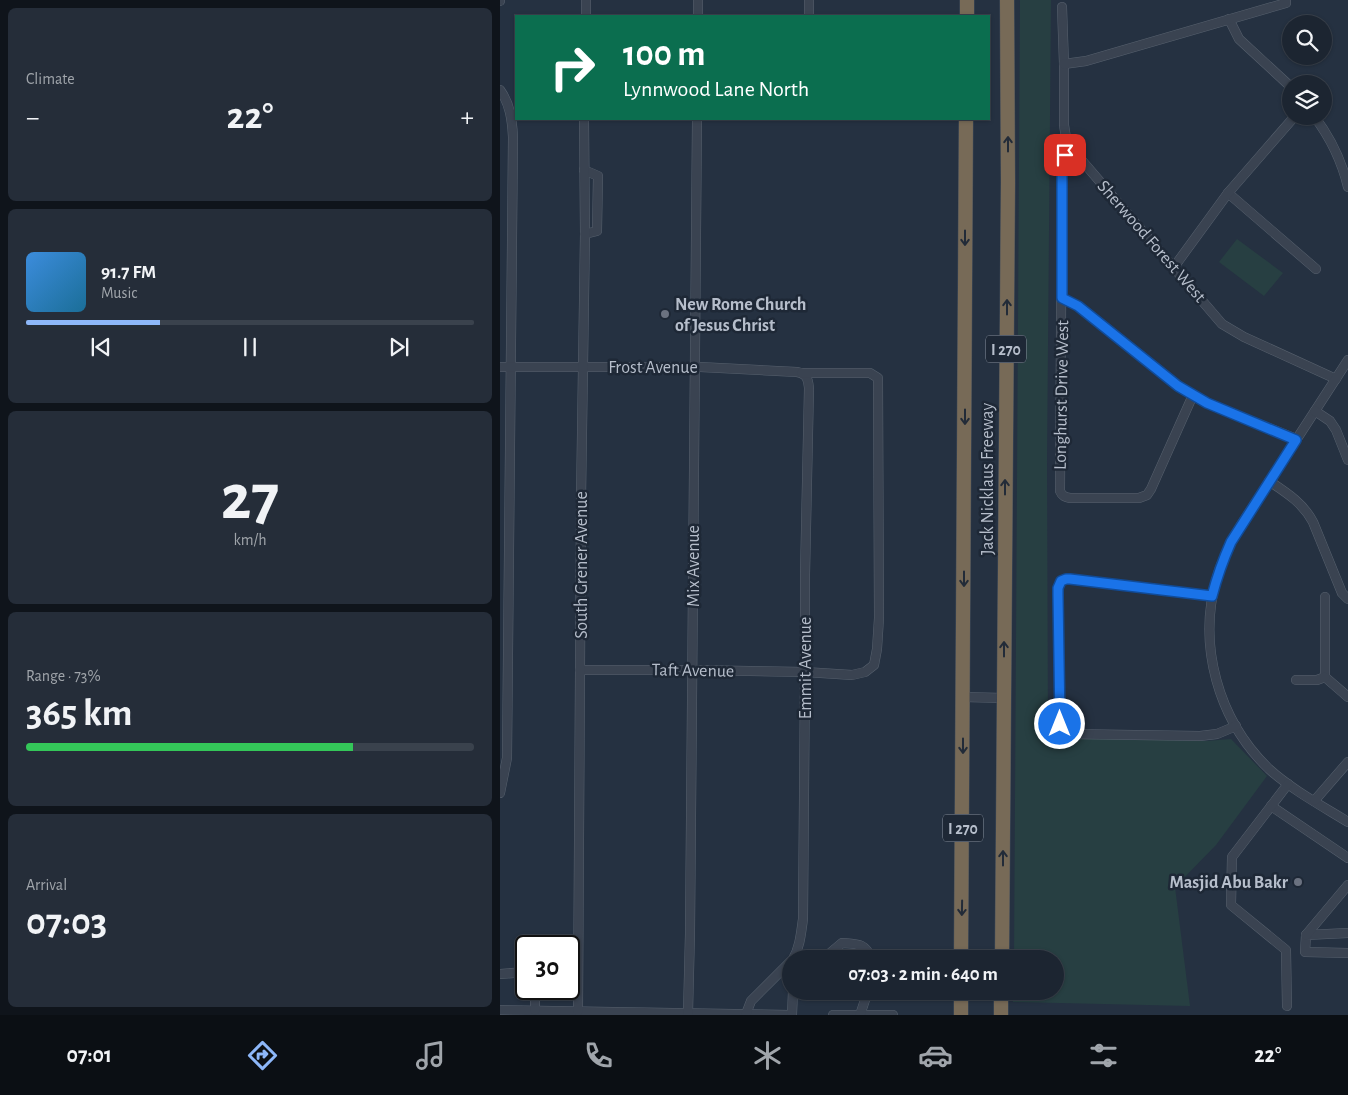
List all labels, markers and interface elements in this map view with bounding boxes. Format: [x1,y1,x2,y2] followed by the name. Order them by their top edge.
[1282,15,1332,125] map controls
[1282,15,1332,65] button: search
[540,35,605,100] icon: right
[623,37,706,72] text: 100 m
[26,71,75,87] text: Climate
[1282,75,1332,125] button: layers
[623,78,809,100] text: Lynnwood Lane North
[227,98,273,136] text: 22°
[26,104,39,132] text: −
[461,104,474,132] text: +
[1044,134,1086,176] pin
[1003,137,1013,153] one-way arrow
[1051,141,1079,169] icon: arrive
[1094,177,1209,306] street label: Sherwood Forest West
[960,230,970,246] one-way arrow
[101,263,156,282] text: 91.7 FM
[101,285,137,301] text: Music
[675,296,806,335] place label: New Rome Church of Jesus Christ
[1002,299,1012,316] one-way arrow
[659,308,671,320] marker: New Rome Church of Jesus Christ
[1052,320,1072,470] street label: Longhurst Drive West
[87,333,115,361] icon: previous
[236,333,264,361] icon: pause
[385,333,413,361] icon: next
[986,336,1026,362] road number: I 270
[608,359,698,377] street label: Frost Avenue
[979,403,997,555] street label: Jack Nicklaus Freeway
[960,408,970,424] one-way arrow
[221,466,279,531] text: 27
[1000,479,1010,496] one-way arrow
[573,491,591,639] street label: South Grener Avenue
[685,525,703,607] street label: Mix Avenue
[233,532,267,548] text: km/h
[959,570,969,587] one-way arrow
[797,617,815,719] street label: Emmit Avenue
[999,642,1009,658] one-way arrow
[652,661,734,681] street label: Taft Avenue
[26,668,101,684] text: Range · 73%
[26,695,132,733] text: 365 km
[1033,697,1085,749] position arrow
[958,737,968,753] one-way arrow
[943,814,983,841] road number: I 270
[998,850,1008,866] one-way arrow
[1170,874,1289,892] place label: Masjid Abu Bakr
[1292,876,1304,888] marker: Masjid Abu Bakr
[26,877,67,893] text: Arrival
[957,900,967,916] one-way arrow
[26,904,107,942] text: 07:03
[515,935,580,1000] speed limit sign: 30
[848,965,998,984] text: 07:03 · 2 min · 640 m
[245,1038,280,1073] icon: directions
[413,1038,448,1073] icon: music
[581,1038,616,1073] icon: phone
[750,1038,785,1073] icon: climate
[918,1038,953,1073] icon: car
[1086,1038,1121,1073] icon: filters
[67,1044,112,1066] text: 07:01
[1254,1044,1281,1066] text: 22°

